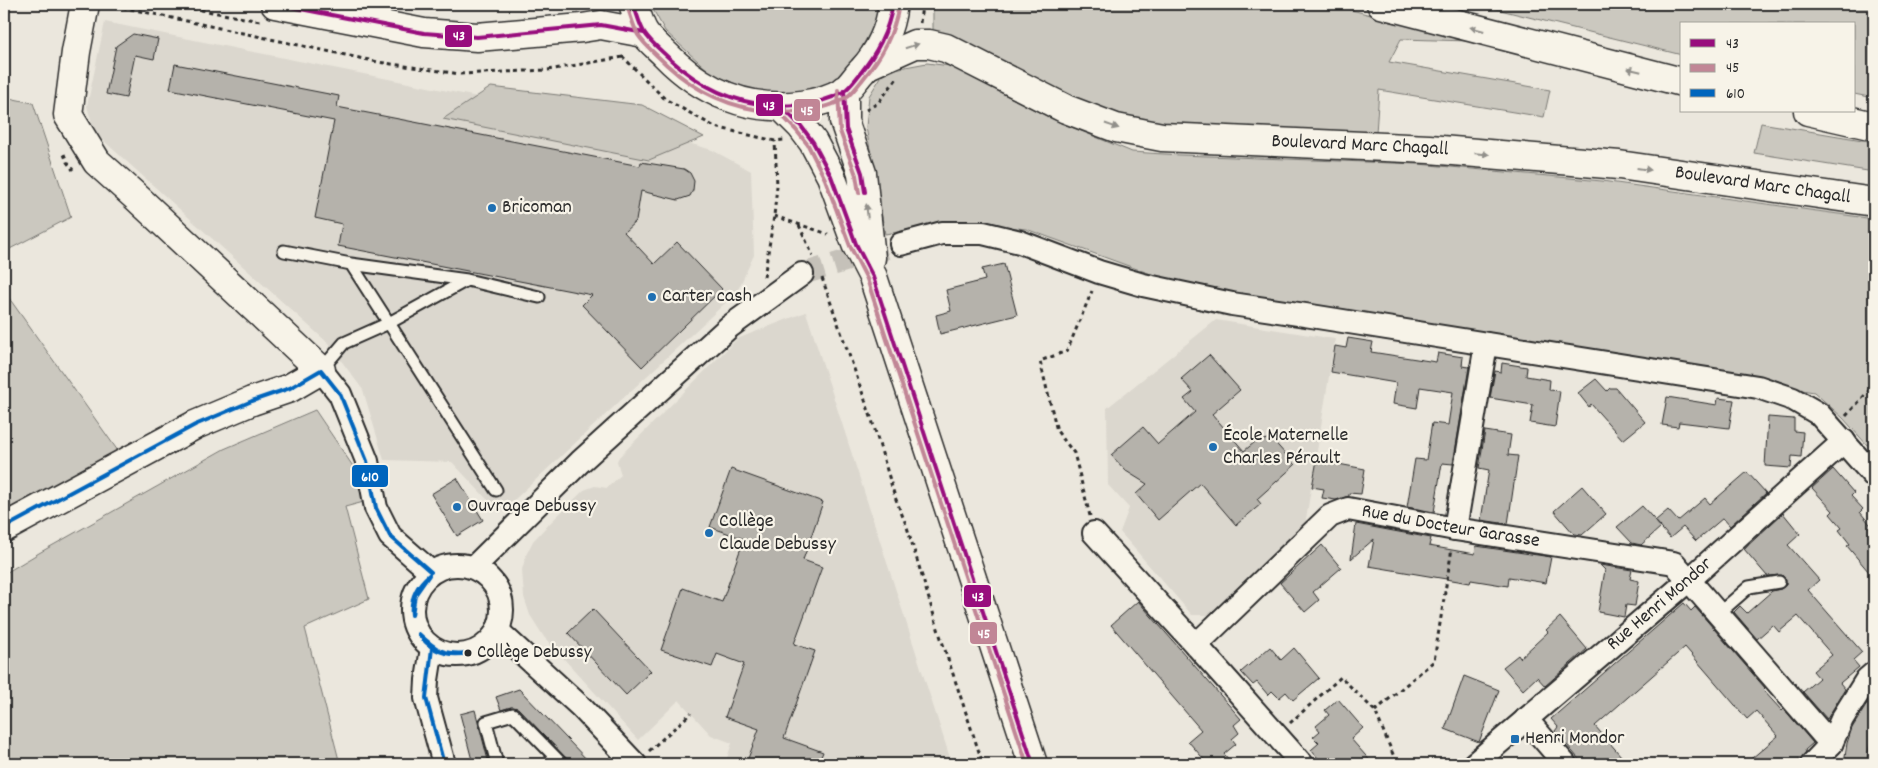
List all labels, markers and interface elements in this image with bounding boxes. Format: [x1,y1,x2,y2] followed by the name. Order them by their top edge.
[1680,22,1856,112] legend
[444,24,473,48] line badge: 43
[1470,25,1485,33] one-way arrow
[453,27,465,47] text: 43
[1726,34,1739,56] text: 43
[905,42,920,50] one-way arrow
[1726,58,1739,80] text: 45
[1627,66,1642,74] one-way arrow
[1726,84,1745,106] text: 610
[755,93,784,117] line badge: 43
[763,97,775,117] text: 43
[793,98,821,122] line badge: 45
[801,102,814,122] text: 45
[1104,123,1119,130] one-way arrow
[1271,128,1450,165] street label: Boulevard Marc Chagall
[1474,150,1490,158] one-way arrow
[1673,159,1852,212] street label: Boulevard Marc Chagall
[1636,165,1652,173] one-way arrow
[502,194,572,222] place label: Bricoman
[486,202,498,214] marker: Bricoman
[863,202,871,218] one-way arrow
[662,283,752,311] place label: Carter cash
[646,291,658,303] marker: Carter cash
[1223,422,1348,473] place label: École Maternelle Charles Pérault
[1207,441,1219,453] marker: École Maternelle Charles Pérault
[351,464,389,488] line badge: 610
[361,468,379,488] text: 610
[467,493,597,521] place label: Ouvrage Debussy
[1359,498,1542,556] street label: Rue du Docteur Garasse
[451,501,463,513] marker: Ouvrage Debussy
[719,508,837,559] place label: Collège Claude Debussy
[703,527,715,539] marker: Collège Claude Debussy
[1601,551,1719,658] street label: Rue Henri Mondor
[963,584,992,608] line badge: 43
[972,588,984,608] text: 43
[969,621,998,645] line badge: 45
[978,625,991,645] text: 45
[477,640,592,667] place label: Collège Debussy
[463,648,473,658] marker: Collège Debussy
[1525,725,1625,753] place label: Henri Mondor
[1509,733,1521,745] marker: Henri Mondor

